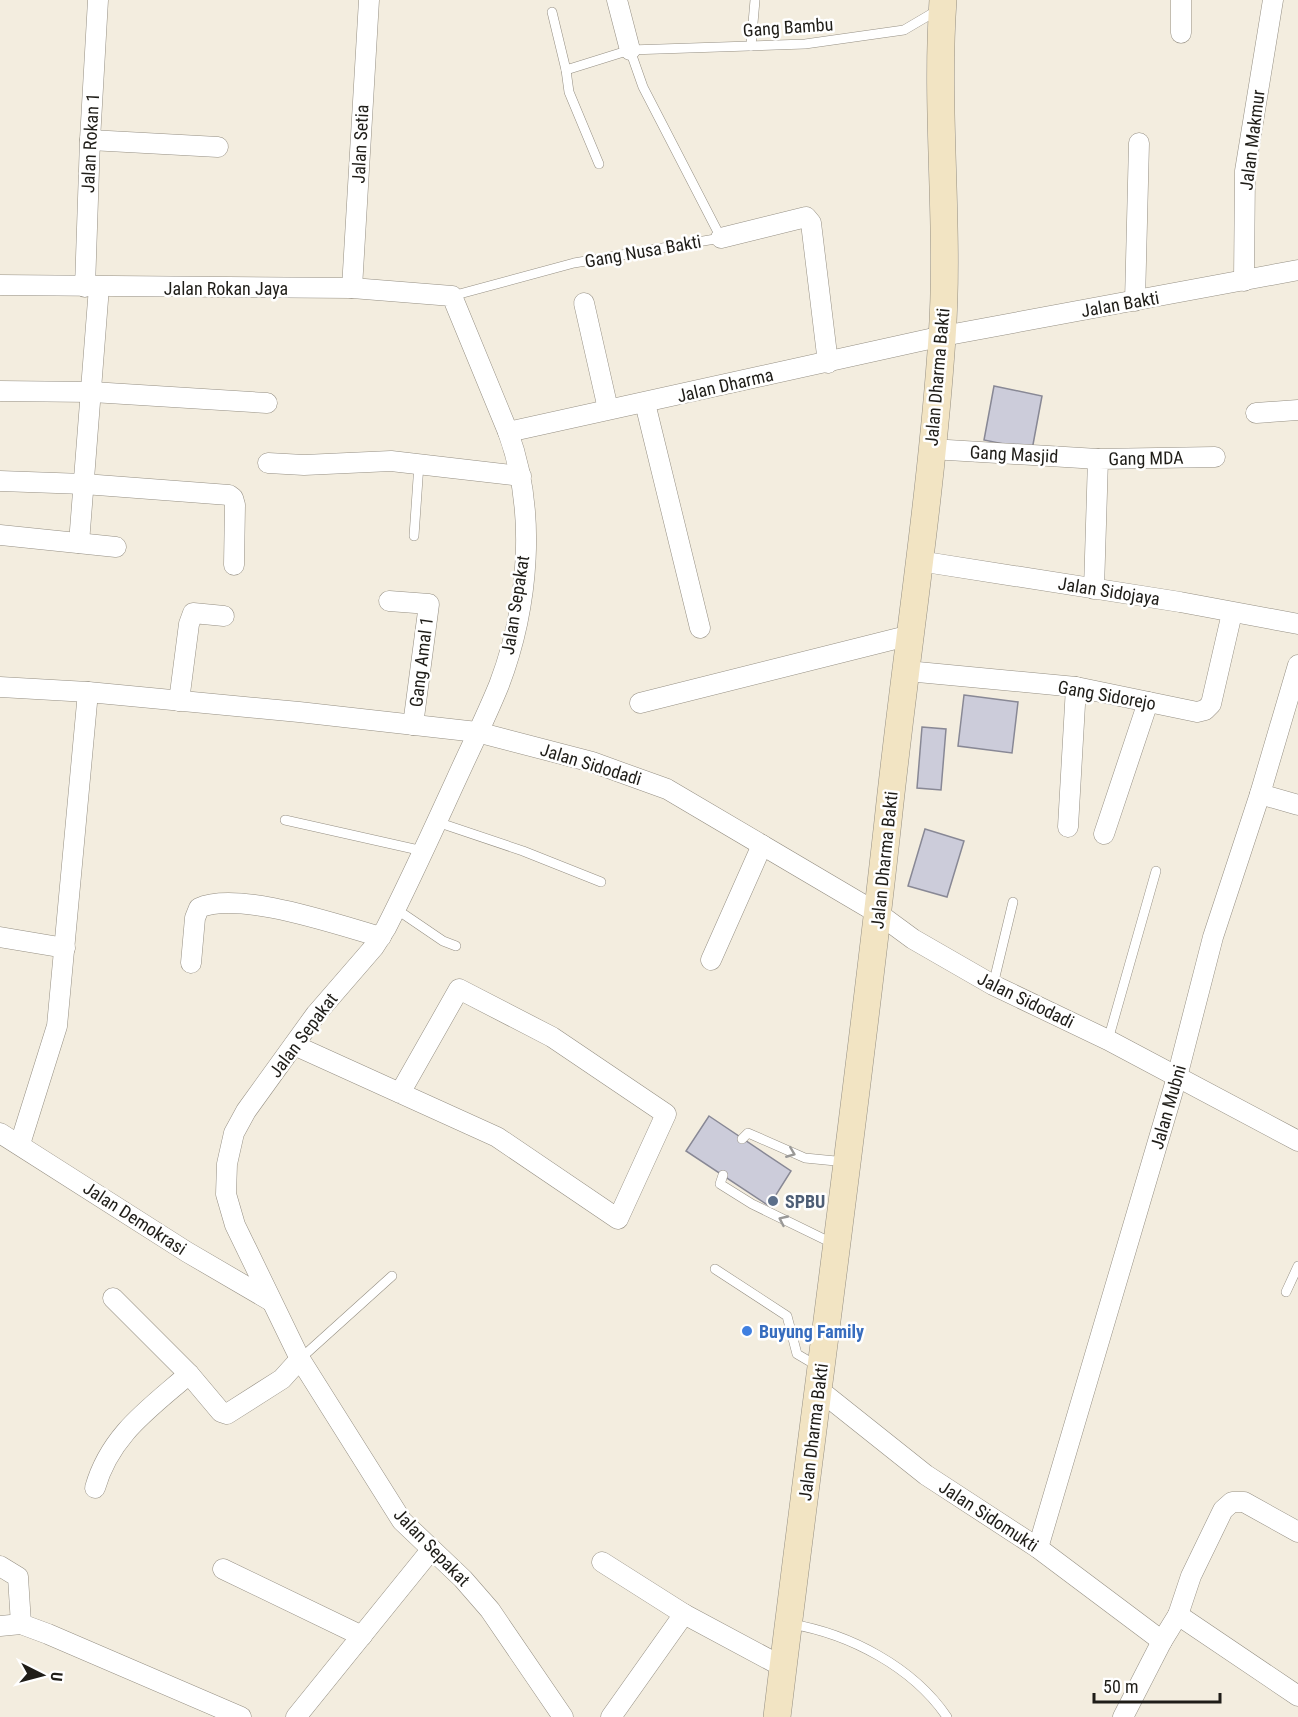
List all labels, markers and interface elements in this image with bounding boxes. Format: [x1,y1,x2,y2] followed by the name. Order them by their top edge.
[742,13,834,41] street label: Gang Bambu
[1235,88,1269,191] street label: Jalan Makmur
[77,93,103,193] street label: Jalan Rokan 1
[347,104,373,184] street label: Jalan Setia
[583,230,703,272] street label: Gang Nusa Bakti
[164,278,288,299] street label: Jalan Rokan Jaya
[1079,287,1161,321] street label: Jalan Bakti
[921,307,953,447] street label: Jalan Dharma Bakti
[675,364,775,406] street label: Jalan Dharma
[969,441,1059,467] street label: Gang Masjid
[1108,447,1184,469] street label: Gang MDA
[497,554,533,656] street label: Jalan Sepakat
[1057,573,1161,609] street label: Jalan Sidojaya
[405,616,437,708] street label: Gang Amal 1
[1056,676,1158,714] street label: Gang Sidorejo
[538,739,644,789] street label: Jalan Sidodadi
[866,790,902,930] street label: Jalan Dharma Bakti
[974,968,1078,1032] street label: Jalan Sidodadi
[264,989,342,1081] street label: Jalan Sepakat
[1146,1062,1190,1152] street label: Jalan Mubni
[785,1146,796,1158] one-way arrow
[80,1177,190,1259] street label: Jalan Demokrasi
[785,1191,825,1212] place label: SPBU
[766,1194,780,1208] marker: SPBU
[778,1215,789,1227] one-way arrow
[759,1321,864,1342] place label: Buyung Family
[740,1324,754,1338] marker: Buyung Family
[794,1362,832,1502] street label: Jalan Dharma Bakti
[935,1476,1043,1556] street label: Jalan Sidomukti
[390,1504,474,1590] street label: Jalan Sepakat
[12,1645,72,1705] north arrow
[1094,1666,1220,1704] scale bar
[46,1671,66,1682] text: U
[1103,1676,1138,1697] text: 50 m

